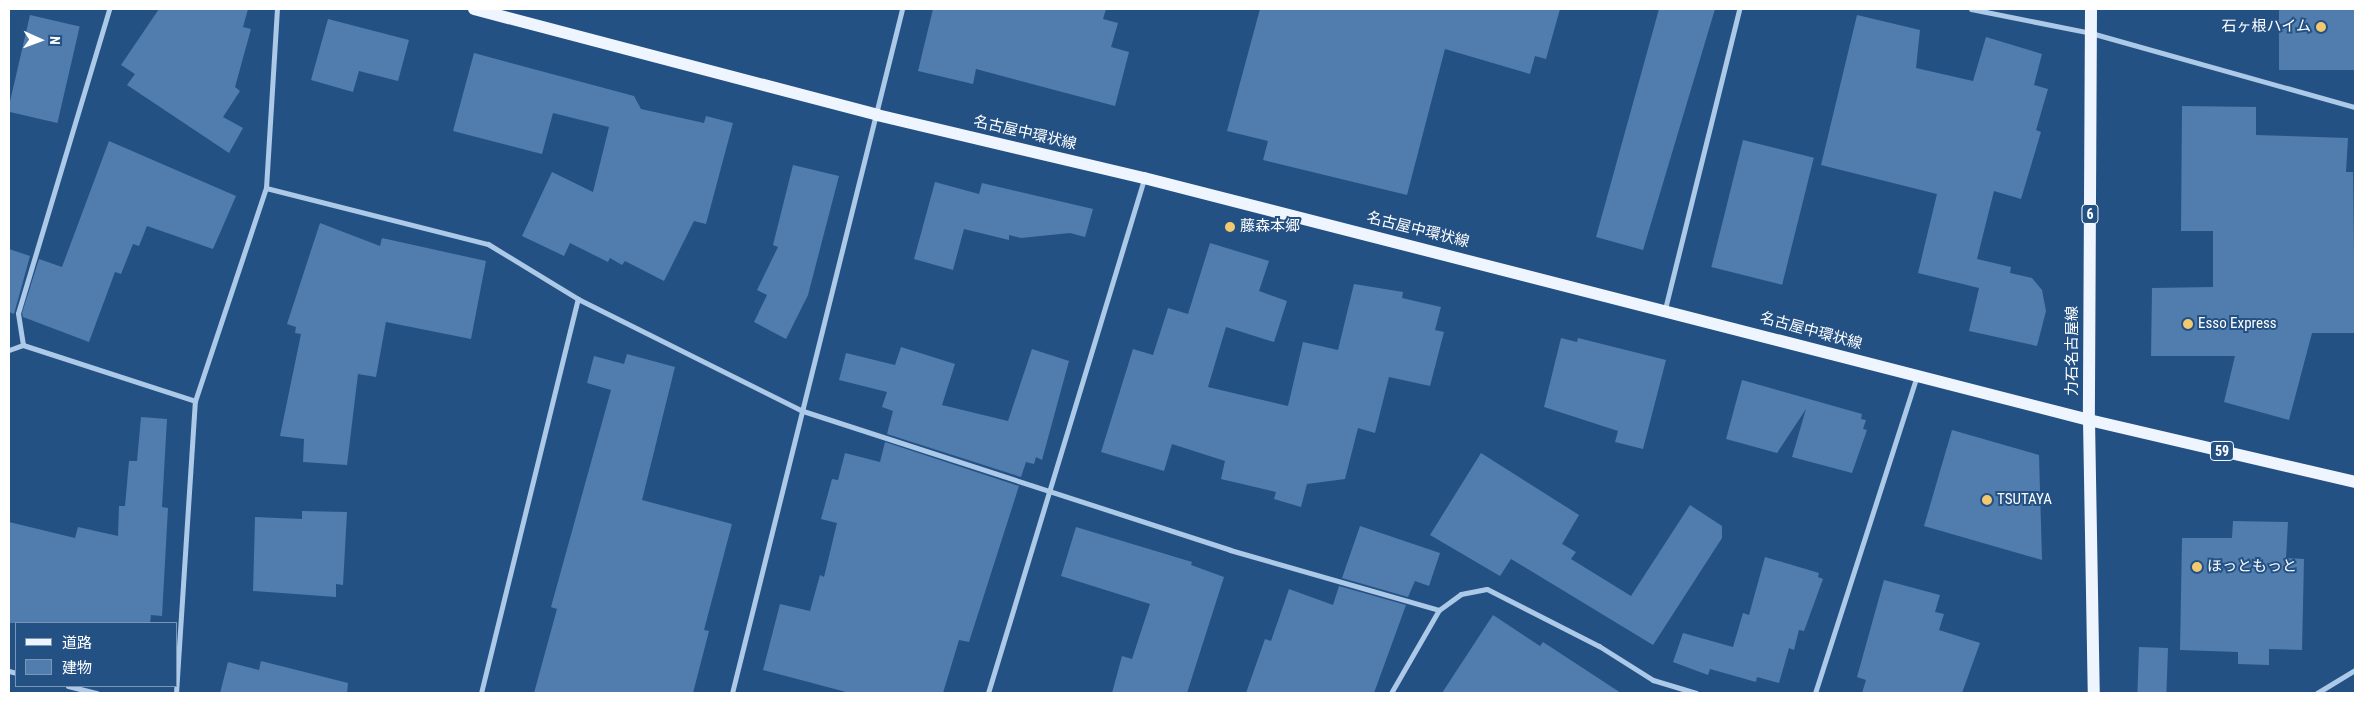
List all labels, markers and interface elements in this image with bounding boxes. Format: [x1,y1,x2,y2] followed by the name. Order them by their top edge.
[15,15,65,65] north arrow
[2221,18,2311,36] place label: 石ヶ根ハイム
[2315,21,2327,33] marker: 石ヶ根ハイム
[47,36,63,45] text: N
[972,112,1078,154] street label: 名古屋中環状線
[2081,202,2099,225] road number: 6
[1365,209,1471,251] street label: 名古屋中環状線
[1240,218,1300,236] place label: 藤森本郷
[1224,221,1236,233] marker: 藤森本郷
[2064,306,2082,396] street label: 力石名古屋線
[1758,309,1864,353] street label: 名古屋中環状線
[2198,315,2277,333] place label: Esso Express
[2182,318,2194,330] marker: Esso Express
[2210,440,2234,462] road number: 59
[1997,491,2052,509] place label: TSUTAYA
[1981,494,1993,506] marker: TSUTAYA
[2207,558,2297,576] place label: ほっともっと
[2191,561,2203,573] marker: ほっともっと
[15,622,178,687] legend
[62,634,92,652] text: 道路
[62,659,92,677] text: 建物

